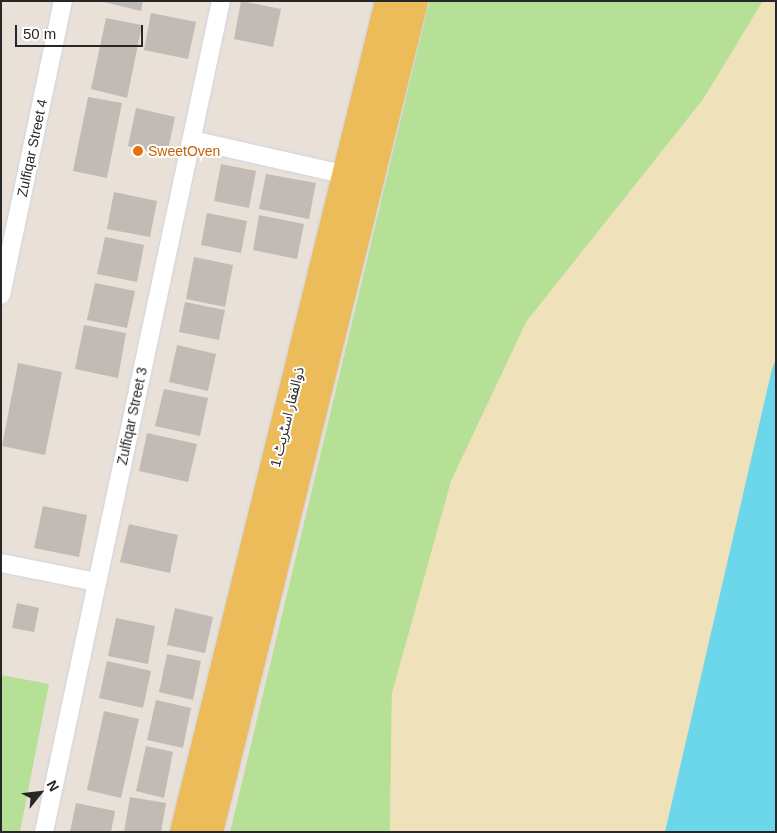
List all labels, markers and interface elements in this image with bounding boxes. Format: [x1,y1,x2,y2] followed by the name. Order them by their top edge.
[18,15,145,47] scale bar
[23,25,56,42] text: 50 m
[13,98,51,198] street label: Zulfiqar Street 4
[148,143,220,159] place label: SweetOven
[132,145,144,157] marker: SweetOven
[266,365,308,469] street label: ذوالفقار اسٹریٹ 1
[113,366,151,466] street label: Zulfiqar Street 3
[15,768,65,818] north arrow
[44,777,63,794] text: N

